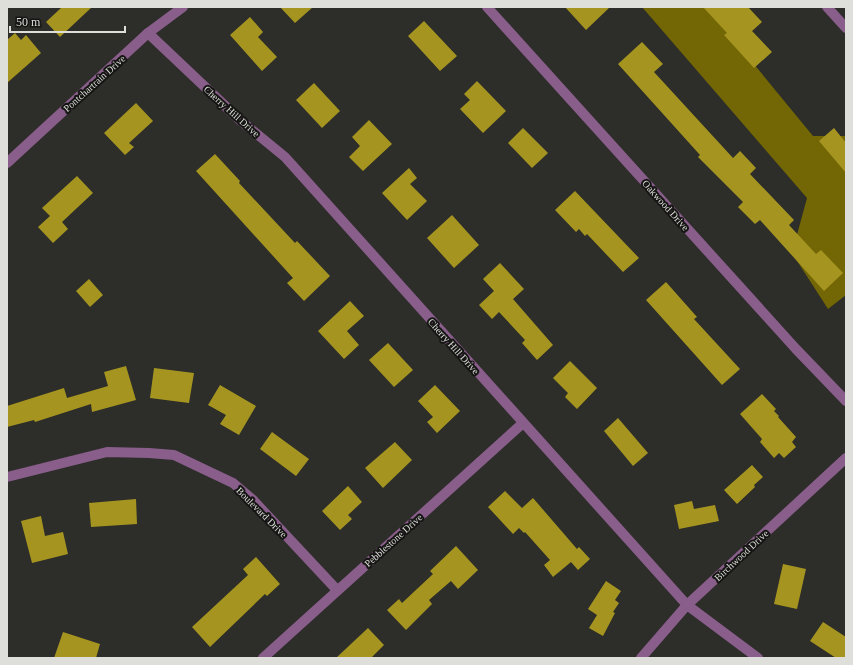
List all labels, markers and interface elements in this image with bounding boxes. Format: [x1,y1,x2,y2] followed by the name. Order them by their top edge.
[10,8,125,34] scale bar
[16,15,41,29] text: 50 m
[61,52,128,114] street label: Pontchartrain Drive
[202,83,262,140] street label: Cherry Hill Drive
[640,178,692,233] street label: Oakwood Drive
[426,316,482,377] street label: Cherry Hill Drive
[234,485,290,540] street label: Boulevard Drive
[362,511,425,569] street label: Pebblestone Drive
[712,527,771,583] street label: Birchwood Drive

